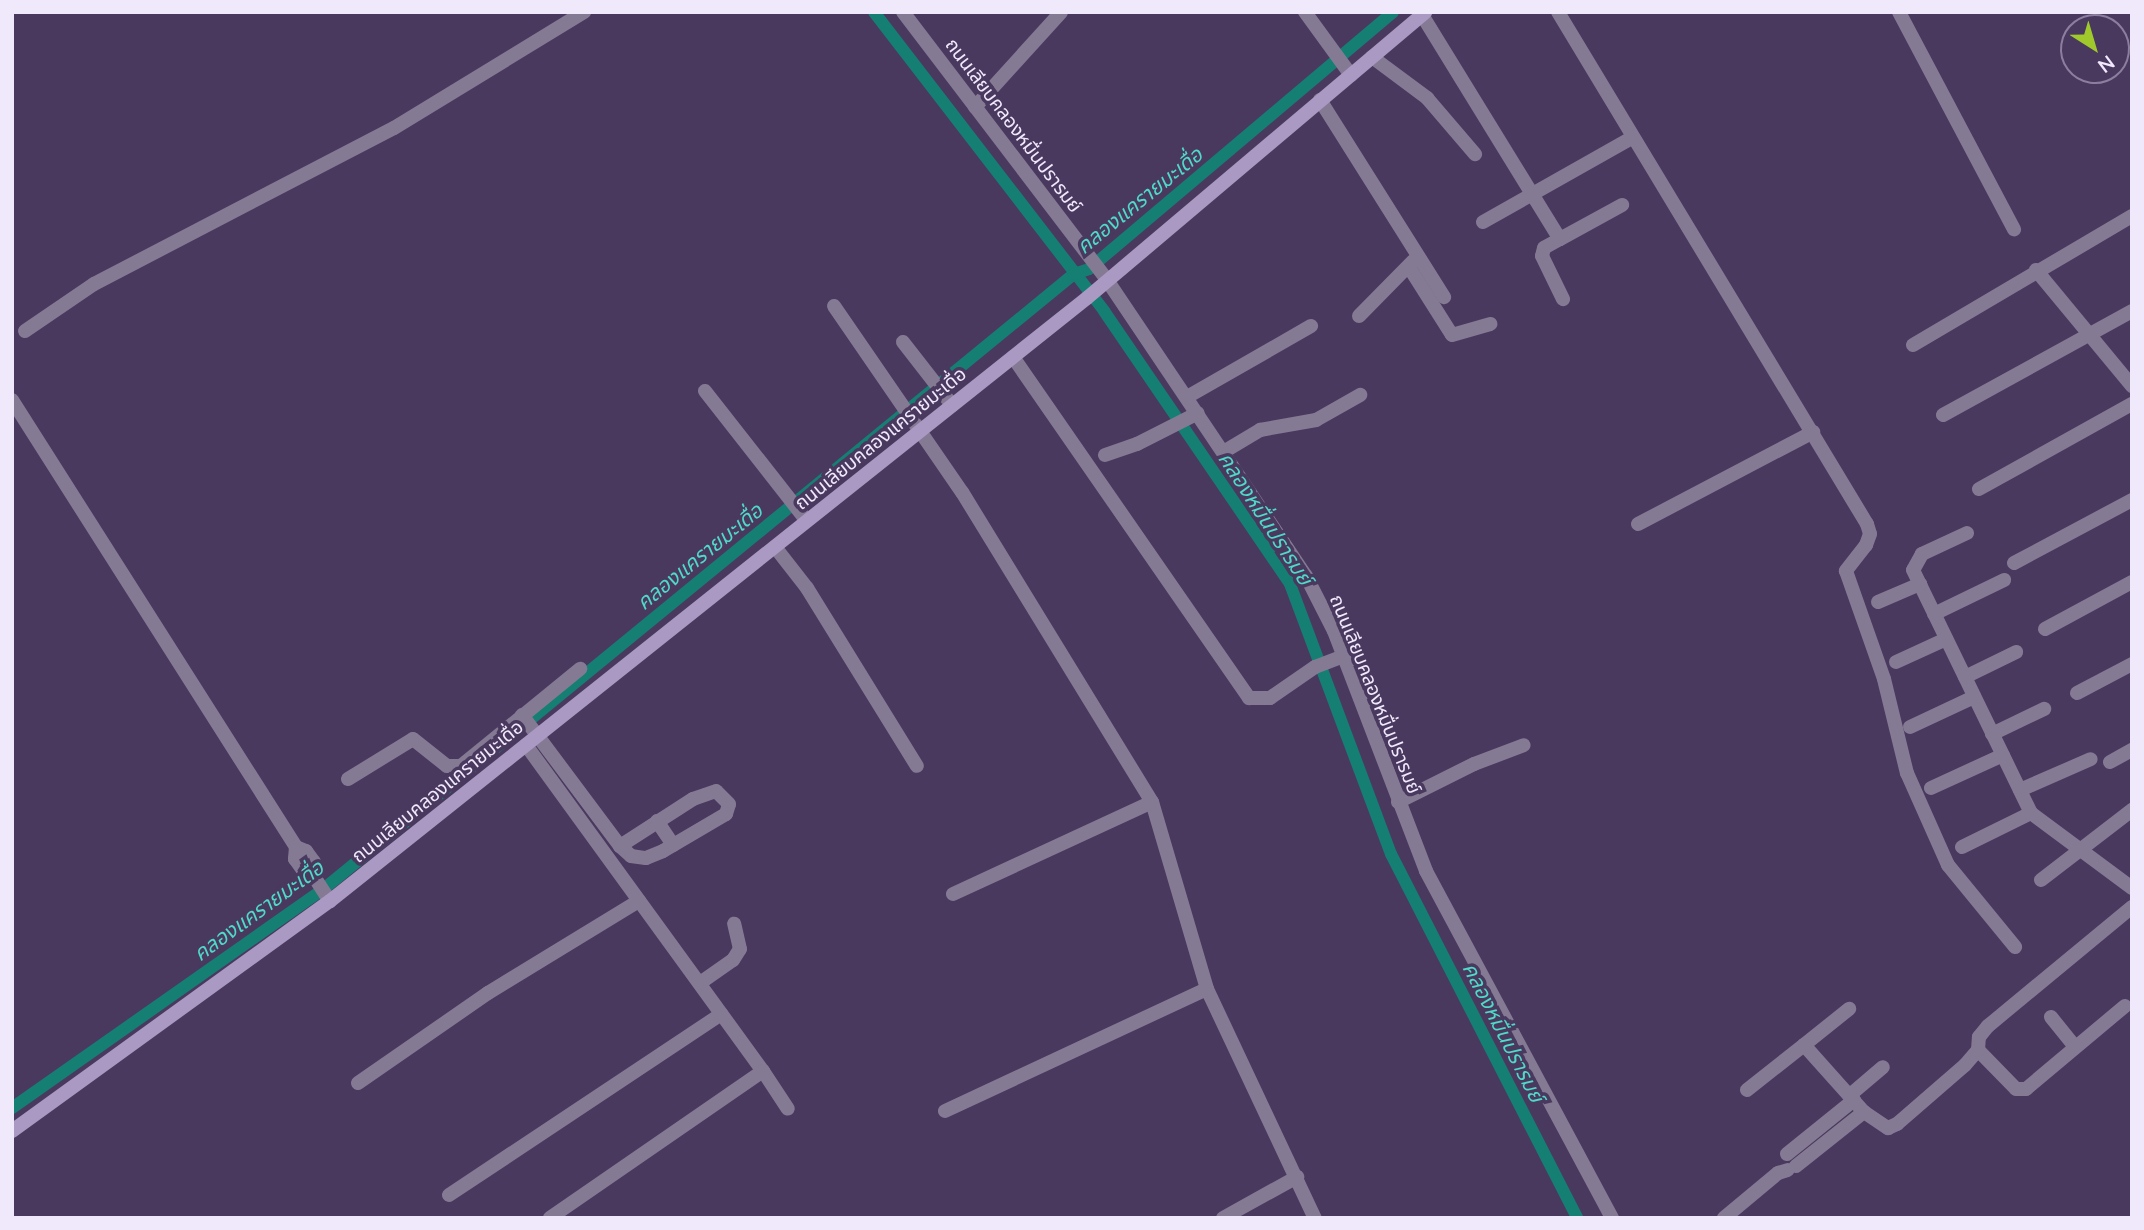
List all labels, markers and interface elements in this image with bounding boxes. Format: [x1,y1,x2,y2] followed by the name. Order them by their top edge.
[2060,14,2130,84] north arrow
[941,33,1087,217] street label: ถนนเลียบคลองหมื่นปรารมย์
[2094,51,2120,78] text: N
[1071,141,1207,259] water label: คลองแครายมะเดื่อ
[790,362,970,514] street label: ถนนเลียบคลองแครายมะเดื่อ
[1214,447,1318,589] water label: คลองหมื่นปรารมย์
[631,497,767,615] water label: คลองแครายมะเดื่อ
[1326,591,1426,797] street label: ถนนเลียบคลองหมื่นปรารมย์
[347,715,527,867] street label: ถนนเลียบคลองแครายมะเดื่อ
[188,854,328,966] water label: คลองแครายมะเดื่อ
[1458,958,1550,1106] water label: คลองหมื่นปรารมย์

